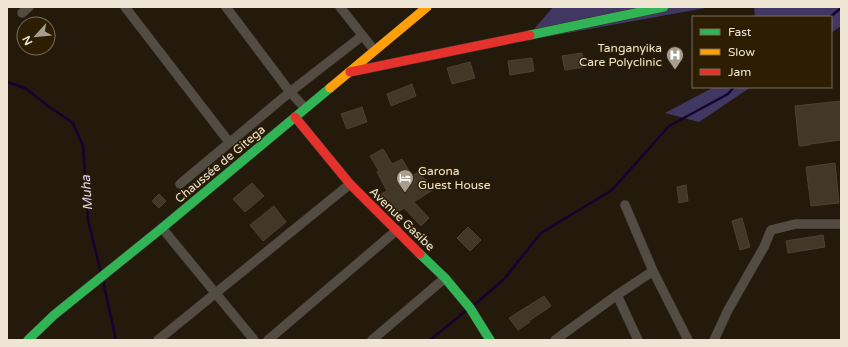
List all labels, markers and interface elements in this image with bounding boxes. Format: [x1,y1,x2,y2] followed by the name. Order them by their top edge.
[16,16,56,56] north arrow
[692,16,832,88] legend
[728,25,752,39] text: Fast
[20,33,35,47] text: N
[579,41,662,69] place label: Tanganyika Care Polyclinic
[665,45,685,70] hospital icon: Tanganyika Care Polyclinic
[728,45,755,59] text: Slow
[728,65,751,79] text: Jam
[172,122,268,206] street label: Chaussée de Gitega
[418,164,491,192] place label: Garona Guest House
[395,168,415,193] hotel icon: Garona Guest House
[78,174,96,211] water label: Muha
[367,184,438,254] street label: Avenue Gasibe

